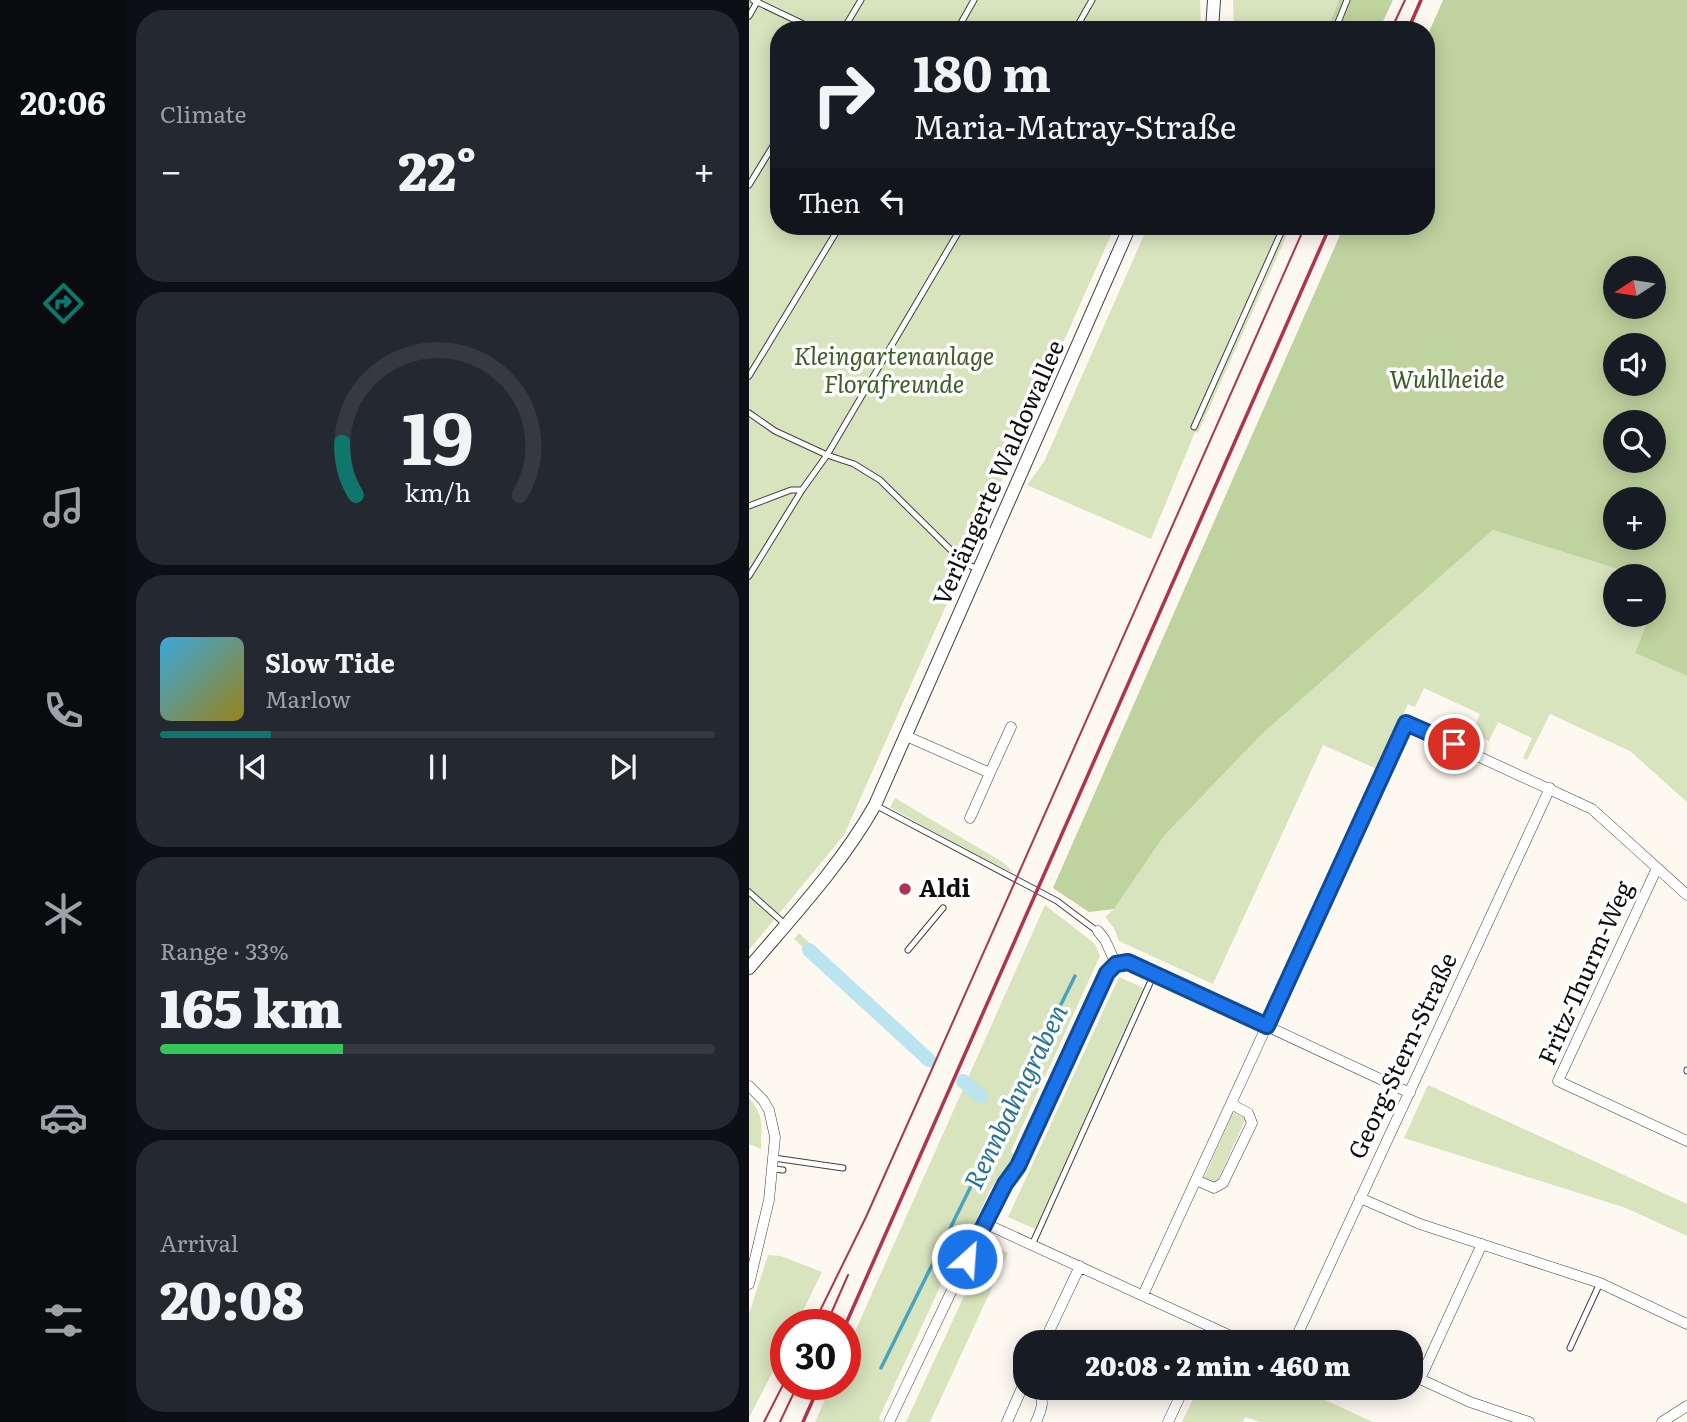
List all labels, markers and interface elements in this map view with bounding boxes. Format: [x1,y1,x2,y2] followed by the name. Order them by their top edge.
[913,34,1051,107] text: 180 m
[798,49,889,140] icon: right
[20,77,106,125] text: 20:06
[160,96,246,130] text: Climate
[913,101,1236,149] text: Maria-Matray-Straße
[398,130,477,207] text: 22°
[160,140,182,197] text: −
[693,140,715,197] text: +
[798,182,860,221] text: Then
[874,182,912,220] icon: left
[1603,256,1666,318] north arrow
[1603,256,1666,627] map controls
[39,279,88,328] icon: directions
[1603,333,1666,396] button: sound
[922,334,1071,610] street label: Verlängerte Waldowallee
[794,337,994,400] park label: Kleingartenanlage Florafreunde
[1389,360,1505,395] park label: Wuhlheide
[401,379,474,487] text: 19
[1603,410,1666,473] button: search
[404,472,471,509] text: km/h
[39,483,88,532] icon: music
[1603,487,1666,550] button: +
[1603,564,1666,627] button: −
[265,642,395,681] text: Slow Tide
[265,681,351,715] text: Marlow
[39,686,88,735] icon: phone
[1424,714,1484,774] pin
[1435,725,1473,763] icon: arrive
[234,748,272,786] icon: previous
[419,748,457,786] icon: pause
[604,748,642,786] icon: next
[919,869,971,904] place label: Aldi
[1528,874,1640,1069] street label: Fritz-Thurm-Weg
[897,881,913,897] marker: Aldi
[39,889,88,938] icon: climate
[160,933,289,967] text: Range · 33%
[1338,946,1464,1164] street label: Georg-Stern-Straße
[160,967,342,1044] text: 165 km
[952,996,1076,1195] water label: Rennbahngraben
[39,1093,88,1142] icon: car
[930,1222,1004,1296] position arrow
[160,1225,239,1259] text: Arrival
[160,1259,304,1336] text: 20:08
[39,1296,88,1345] icon: filters
[770,1309,861,1400] speed limit sign: 30
[1086,1345,1350,1384] text: 20:08 · 2 min · 460 m

